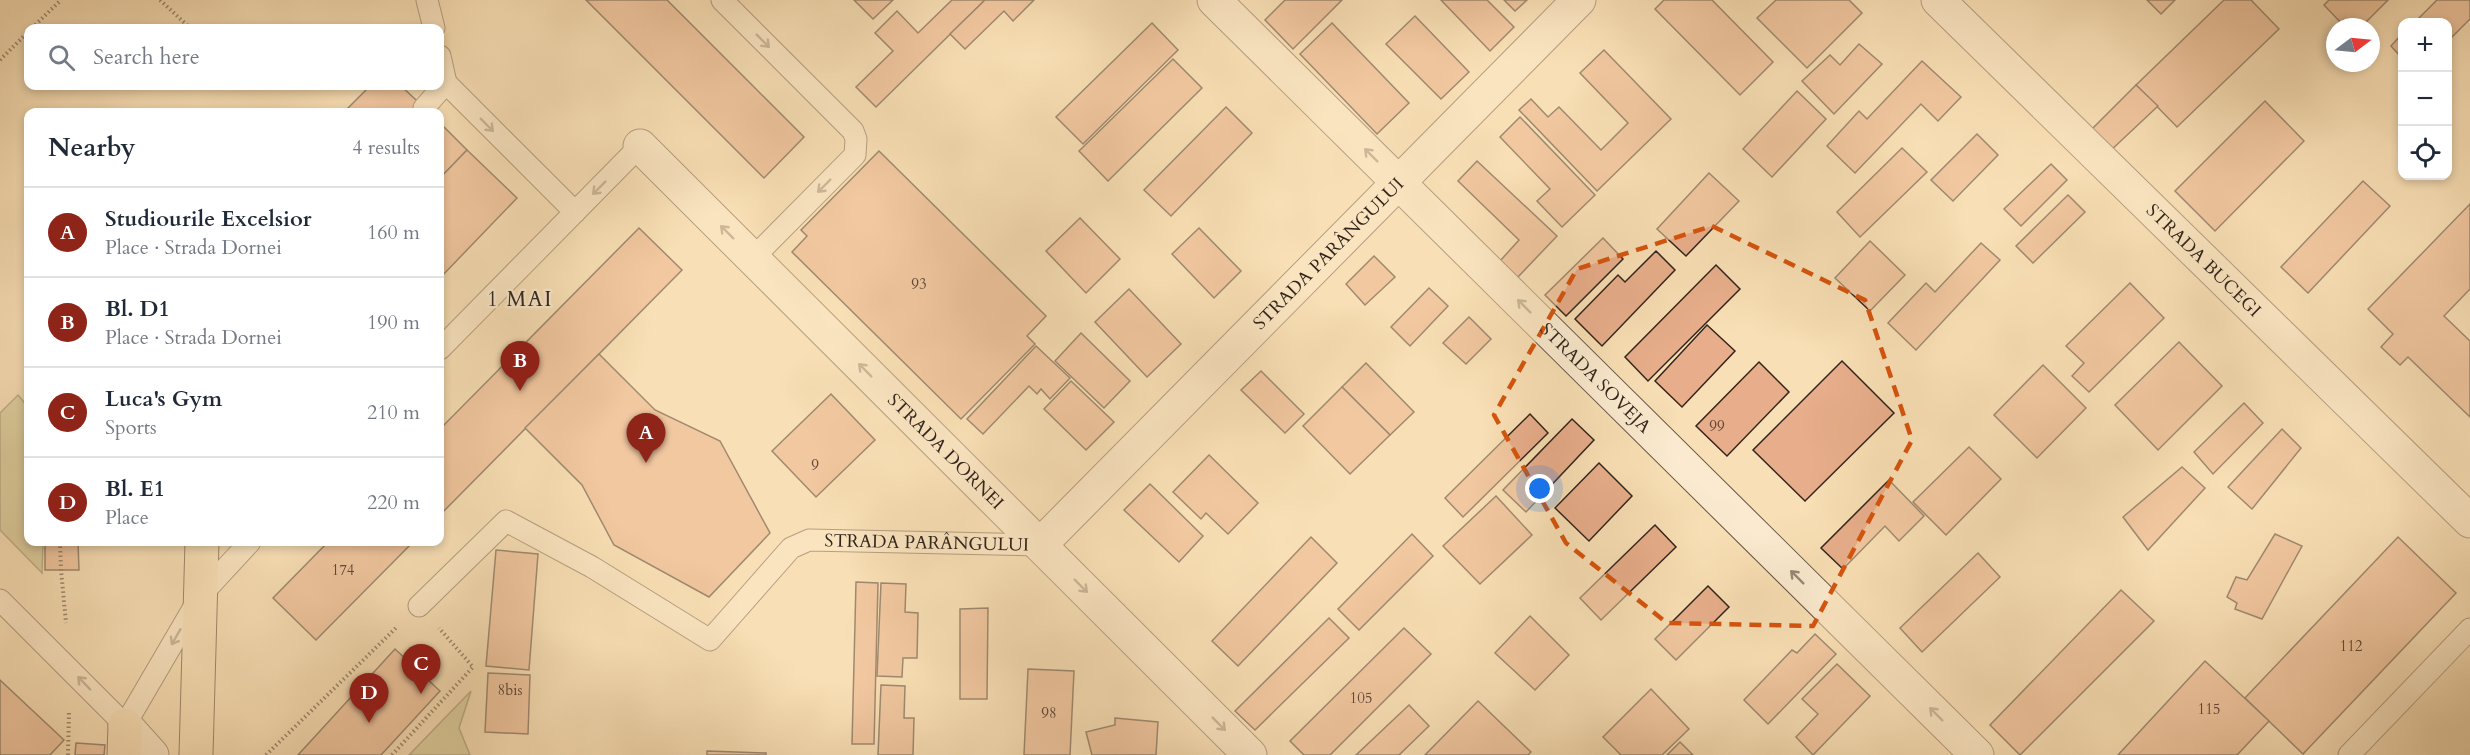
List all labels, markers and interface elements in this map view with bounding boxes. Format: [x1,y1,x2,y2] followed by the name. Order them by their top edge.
[2326,18,2380,72] north arrow
[2398,18,2452,180] map controls
[2398,18,2452,72] button: +
[24,24,444,90] search box
[756,34,771,49] one-way arrow
[45,41,78,74] icon: search
[93,42,200,72] text: Search here
[2398,72,2452,126] button: −
[480,117,495,132] one-way arrow
[2398,126,2452,180] button: locate
[48,130,136,165] text: Nearby
[352,134,420,161] text: 4 results
[1363,147,1378,162] one-way arrow
[1248,172,1409,335] street label: STRADA PARÂNGULUI
[817,178,832,193] one-way arrow
[592,180,607,195] one-way arrow
[2140,199,2266,323] street label: STRADA BUCEGI
[105,204,312,234] text: Studiourile Excelsior
[60,219,75,246] text: A
[367,219,420,246] text: 160 m
[719,225,734,240] one-way arrow
[105,234,282,261] text: Place · Strada Dornei
[911,274,927,294] house number: 93
[487,285,553,314] district label: 1 MAI
[105,294,170,324] text: Bl. D1
[1517,299,1532,314] one-way arrow
[60,309,75,336] text: B
[367,309,420,336] text: 190 m
[1534,317,1657,439] street label: STRADA SOVEJA
[105,324,282,351] text: Place · Strada Dornei
[500,342,540,391] pin: B
[857,363,872,377] one-way arrow
[105,384,222,414] text: Luca's Gym
[882,388,1009,515] street label: STRADA DORNEI
[60,399,75,426] text: C
[367,399,420,426] text: 210 m
[105,414,157,441] text: Sports
[626,414,666,463] pin: A
[1709,416,1725,436] house number: 99
[811,455,819,475] house number: 9
[105,474,165,504] text: Bl. E1
[1525,474,1554,503] your location
[59,489,76,516] text: D
[367,489,420,516] text: 220 m
[105,504,149,531] text: Place
[824,528,1029,558] street label: STRADA PARÂNGULUI
[331,560,355,580] house number: 174
[1790,569,1804,584] one-way arrow
[1074,579,1089,594] one-way arrow
[170,628,182,645] one-way arrow
[2339,636,2363,656] house number: 112
[402,644,440,694] pin: C
[350,674,388,723] pin: D
[77,676,92,691] one-way arrow
[498,680,522,700] house number: 8bis
[1349,688,1373,708] house number: 105
[2197,699,2221,719] house number: 115
[1041,703,1057,723] house number: 98
[1928,706,1943,721] one-way arrow
[1212,717,1227,732] one-way arrow

